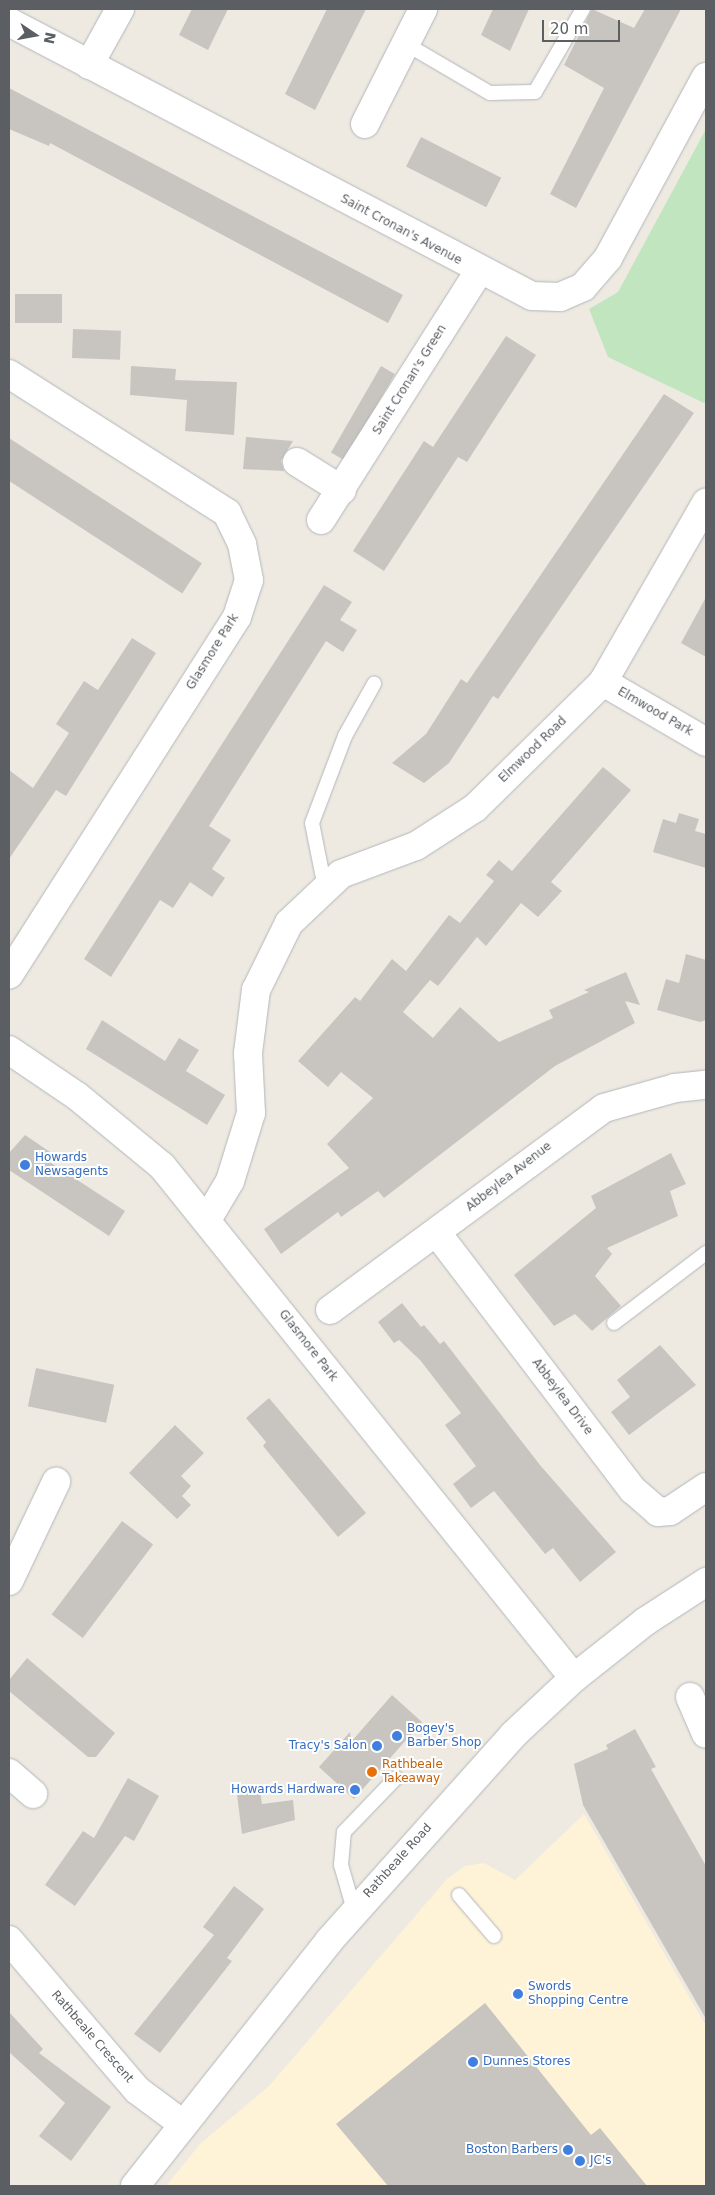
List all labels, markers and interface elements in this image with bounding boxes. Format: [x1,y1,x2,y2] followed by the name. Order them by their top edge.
[10,10,60,60] north arrow
[545,10,622,42] scale bar
[550,20,588,38] text: 20 m
[41,31,59,46] text: N
[338,192,464,268] street label: Saint Cronan's Avenue
[370,322,450,438] street label: Saint Cronan's Green
[184,611,242,693] street label: Glasmore Park
[615,685,695,739] street label: Elmwood Park
[496,714,570,786] street label: Elmwood Road
[463,1139,555,1215] street label: Abbeylea Avenue
[35,1151,108,1179] place label: Howards Newsagents
[19,1159,31,1171] marker: Howards Newsagents
[276,1307,340,1385] street label: Glasmore Park
[529,1356,595,1438] street label: Abbeylea Drive
[407,1722,481,1750] place label: Bogey's Barber Shop
[391,1730,403,1742] marker: Bogey's Barber Shop
[289,1739,367,1753] place label: Tracy's Salon
[371,1740,383,1752] marker: Tracy's Salon
[382,1758,443,1786] place label: Rathbeale Takeaway
[366,1766,378,1778] marker: Rathbeale Takeaway
[231,1783,345,1797] place label: Howards Hardware
[349,1784,361,1796] marker: Howards Hardware
[361,1821,435,1901] street label: Rathbeale Road
[528,1980,628,2008] place label: Swords Shopping Centre
[48,1988,136,2086] street label: Rathbeale Crescent
[512,1988,524,2000] marker: Swords Shopping Centre
[483,2055,570,2069] place label: Dunnes Stores
[467,2056,479,2068] marker: Dunnes Stores
[466,2143,558,2157] place label: Boston Barbers
[562,2144,574,2156] marker: Boston Barbers
[590,2154,611,2168] place label: JC's
[574,2155,586,2167] marker: JC's

